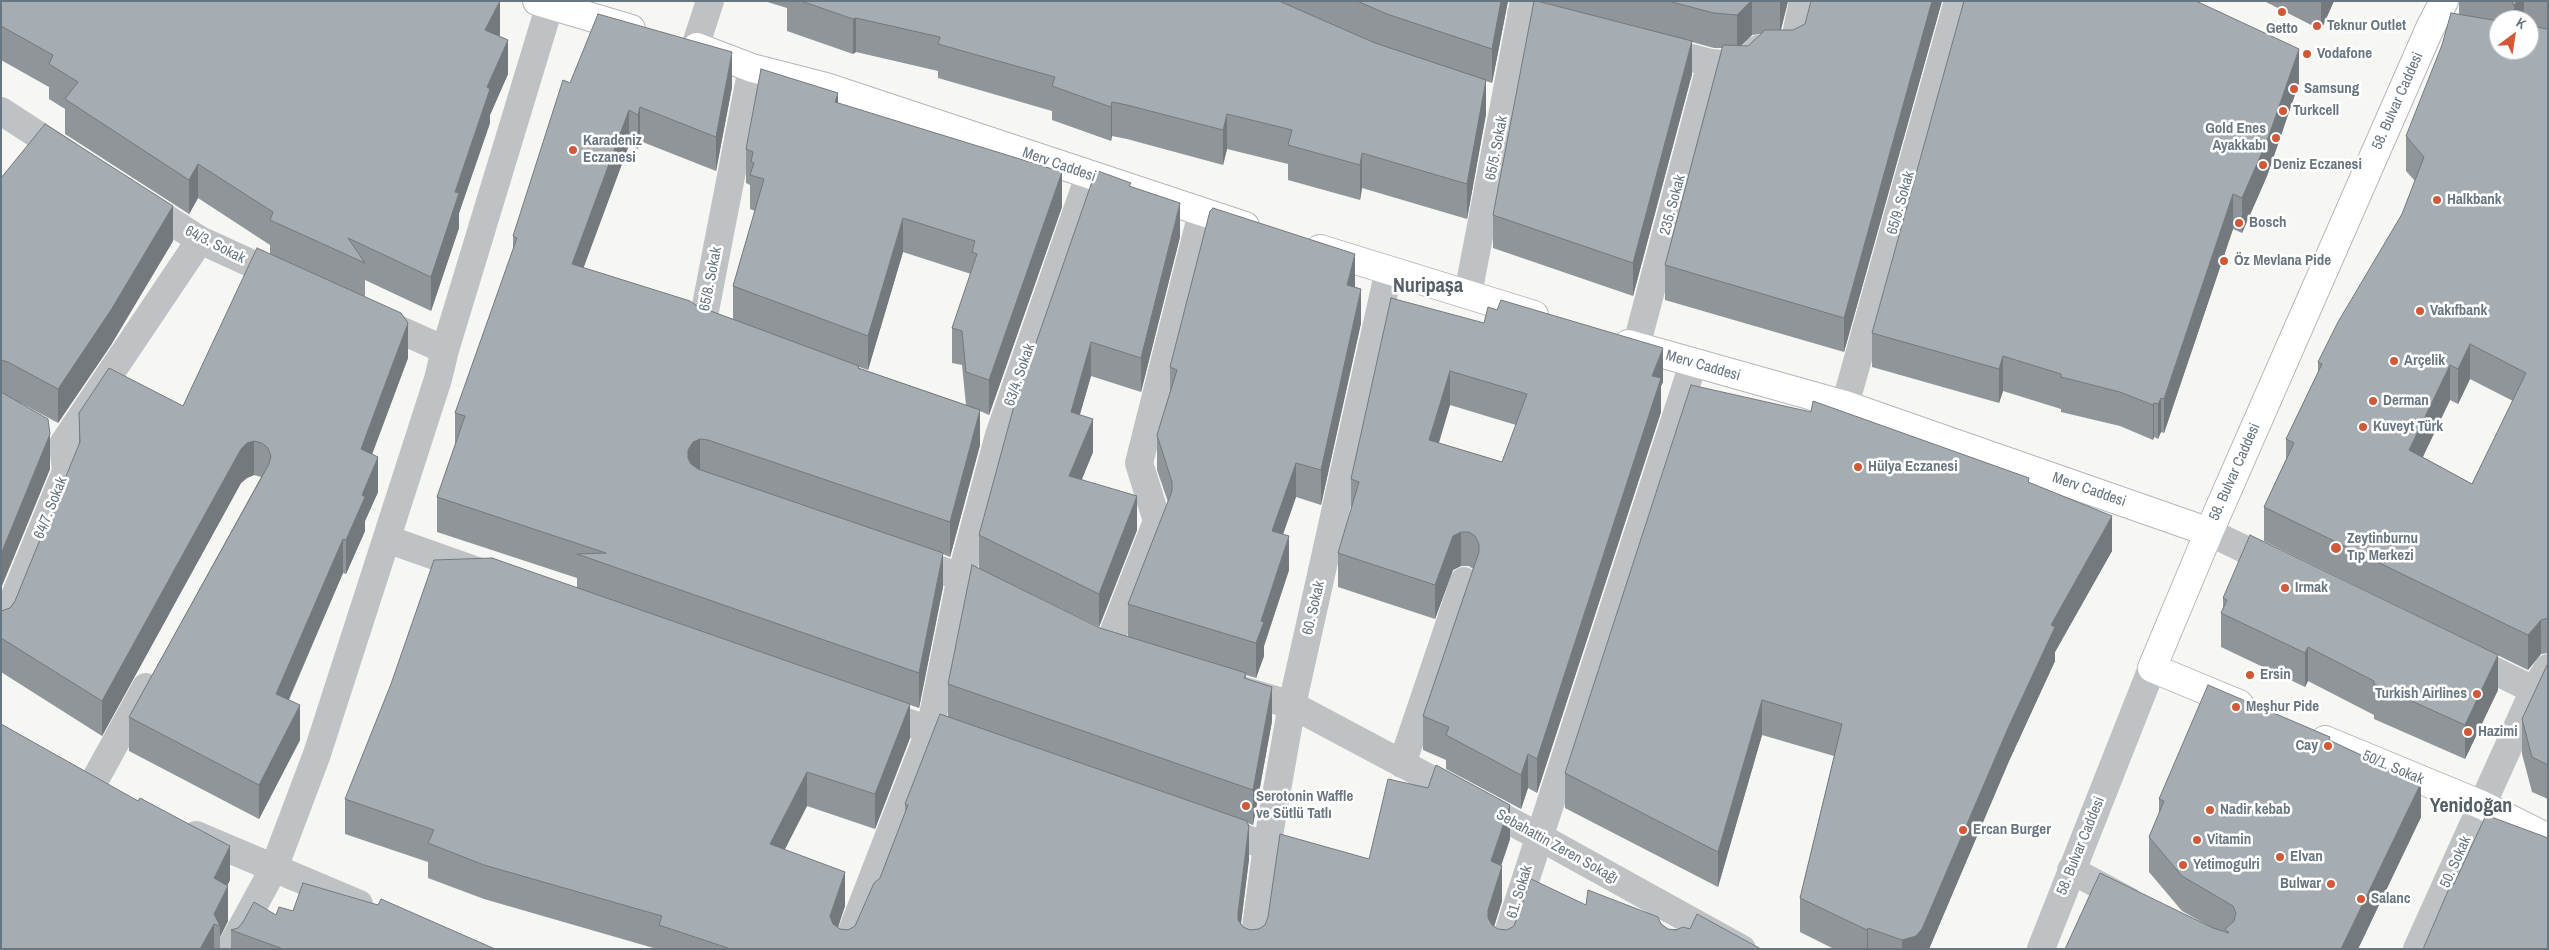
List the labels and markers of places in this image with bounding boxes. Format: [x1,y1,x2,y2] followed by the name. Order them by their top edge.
[2276,6,2288,18] marker: Getto
[2327,17,2406,35] place label: Teknur Outlet
[2266,20,2298,38] place label: Getto
[2311,20,2323,32] marker: Teknur Outlet
[2317,45,2372,63] place label: Vodafone
[2301,48,2313,60] marker: Vodafone
[2304,80,2359,98] place label: Samsung
[2288,83,2300,95] marker: Samsung
[2293,102,2339,120] place label: Turkcell
[2277,105,2289,117] marker: Turkcell
[2205,120,2266,155] place label: Gold Enes Ayakkabı
[583,132,642,167] place label: Karadeniz Eczanesi
[2270,132,2282,144] marker: Gold Enes Ayakkabı
[567,144,579,156] marker: Karadeniz Eczanesi
[2273,156,2362,174] place label: Deniz Eczanesi
[2257,159,2269,171] marker: Deniz Eczanesi
[2447,191,2502,209] place label: Halkbank
[2431,194,2443,206] marker: Halkbank
[2249,214,2287,232] place label: Bosch
[2233,217,2245,229] marker: Bosch
[2234,252,2331,270] place label: Öz Mevlana Pide
[2218,255,2230,267] marker: Öz Mevlana Pide
[2430,302,2487,320] place label: Vakıfbank
[2414,305,2426,317] marker: Vakıfbank
[2404,352,2445,370] place label: Arçelik
[2388,355,2400,367] marker: Arçelik
[2383,392,2429,410] place label: Derman
[2367,395,2379,407] marker: Derman
[2373,418,2443,436] place label: Kuveyt Türk
[2357,421,2369,433] marker: Kuveyt Türk
[1868,458,1958,476] place label: Hülya Eczanesi
[1852,461,1864,473] marker: Hülya Eczanesi
[2347,530,2418,565] place label: Zeytinburnu Tıp Merkezi
[2329,541,2343,555] marker: Zeytinburnu Tıp Merkezi
[2295,579,2328,597] place label: Irmak
[2279,582,2291,594] marker: Irmak
[2260,666,2291,684] place label: Ersin
[2244,669,2256,681] marker: Ersin
[2375,685,2467,703] place label: Turkish Airlines
[2471,688,2483,700] marker: Turkish Airlines
[2246,698,2319,716] place label: Meşhur Pide
[2230,701,2242,713] marker: Meşhur Pide
[2478,723,2518,741] place label: Hazimi
[2462,726,2474,738] marker: Hazimi
[2295,737,2318,755] place label: Cay
[2322,740,2334,752] marker: Cay
[1256,788,1353,823] place label: Serotonin Waffle ve Sütlü Tatlı
[1240,800,1252,812] marker: Serotonin Waffle ve Sütlü Tatlı
[2220,801,2290,819] place label: Nadir kebab
[2204,804,2216,816] marker: Nadir kebab
[1973,821,2051,839] place label: Ercan Burger
[1957,824,1969,836] marker: Ercan Burger
[2207,831,2251,849] place label: Vitamin
[2191,834,2203,846] marker: Vitamin
[2290,848,2323,866] place label: Elvan
[2274,851,2286,863] marker: Elvan
[2193,856,2260,874] place label: Yetimogulri
[2177,859,2189,871] marker: Yetimogulri
[2280,875,2321,893] place label: Bulwar
[2325,878,2337,890] marker: Bulwar
[2371,890,2411,908] place label: Salanc
[2355,893,2367,905] marker: Salanc

